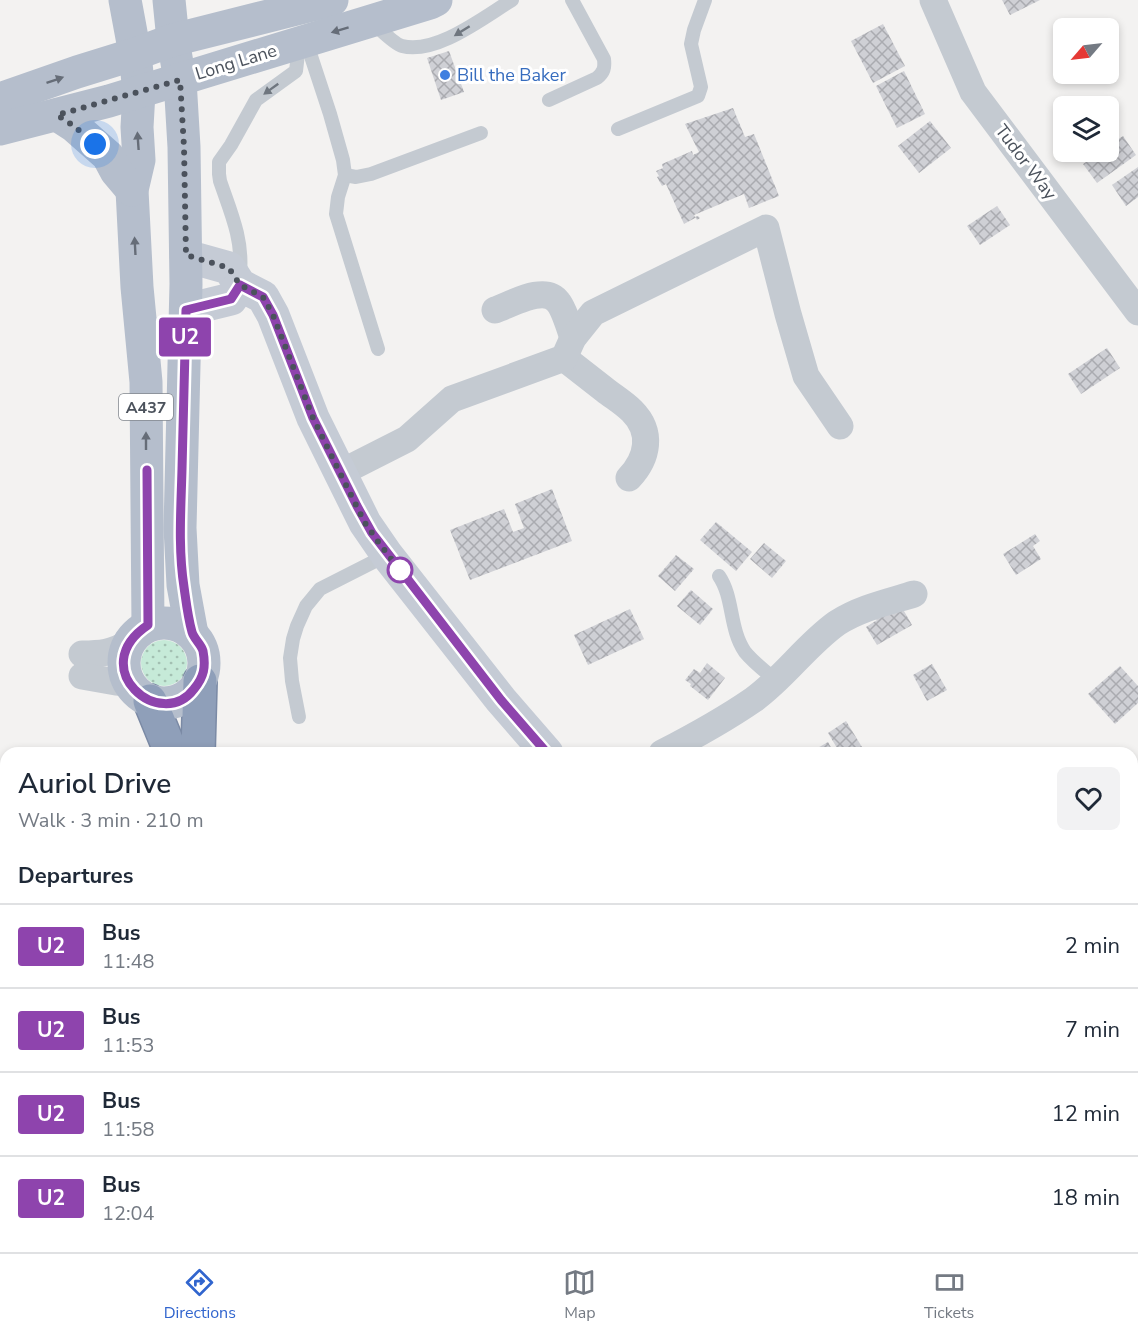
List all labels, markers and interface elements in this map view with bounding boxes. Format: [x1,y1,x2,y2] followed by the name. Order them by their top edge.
[1053,18,1119,84] north arrow
[1053,18,1119,162] map controls
[454,25,470,36] one-way arrow
[331,26,349,35] one-way arrow
[192,38,280,86] street label: Long Lane
[457,63,566,87] place label: Bill the Baker
[438,68,452,82] marker: Bill the Baker
[46,75,64,84] one-way arrow
[264,82,279,94] one-way arrow
[1053,96,1119,162] button: layers
[990,119,1063,205] street label: Tudor Way
[80,129,110,159] your location
[133,132,143,151] one-way arrow
[130,237,139,256] one-way arrow
[158,318,212,356] line badge: U2
[171,323,199,351] text: U2
[119,394,173,420] road number: A437
[141,431,151,450] one-way arrow
[387,557,413,583] unlabelled marker
[18,765,171,803] text: Auriol Drive
[1057,767,1120,830] button: heart
[18,807,204,834] text: Walk · 3 min · 210 m
[18,861,133,891] text: Departures
[102,918,141,948] text: Bus
[1065,931,1120,961] text: 2 min
[37,932,65,960] text: U2
[102,948,155,975] text: 11:48
[102,1002,141,1032] text: Bus
[1065,1015,1120,1045] text: 7 min
[37,1016,65,1044] text: U2
[102,1032,155,1059] text: 11:53
[102,1086,141,1116] text: Bus
[1052,1099,1120,1129] text: 12 min
[37,1100,65,1128] text: U2
[102,1116,155,1143] text: 11:58
[102,1170,141,1200] text: Bus
[1052,1183,1120,1213] text: 18 min
[37,1184,65,1212] text: U2
[102,1200,155,1227] text: 12:04
[164,1266,236,1324] tab: Directions
[563,1266,596,1324] tab: Map
[924,1266,974,1324] tab: Tickets

